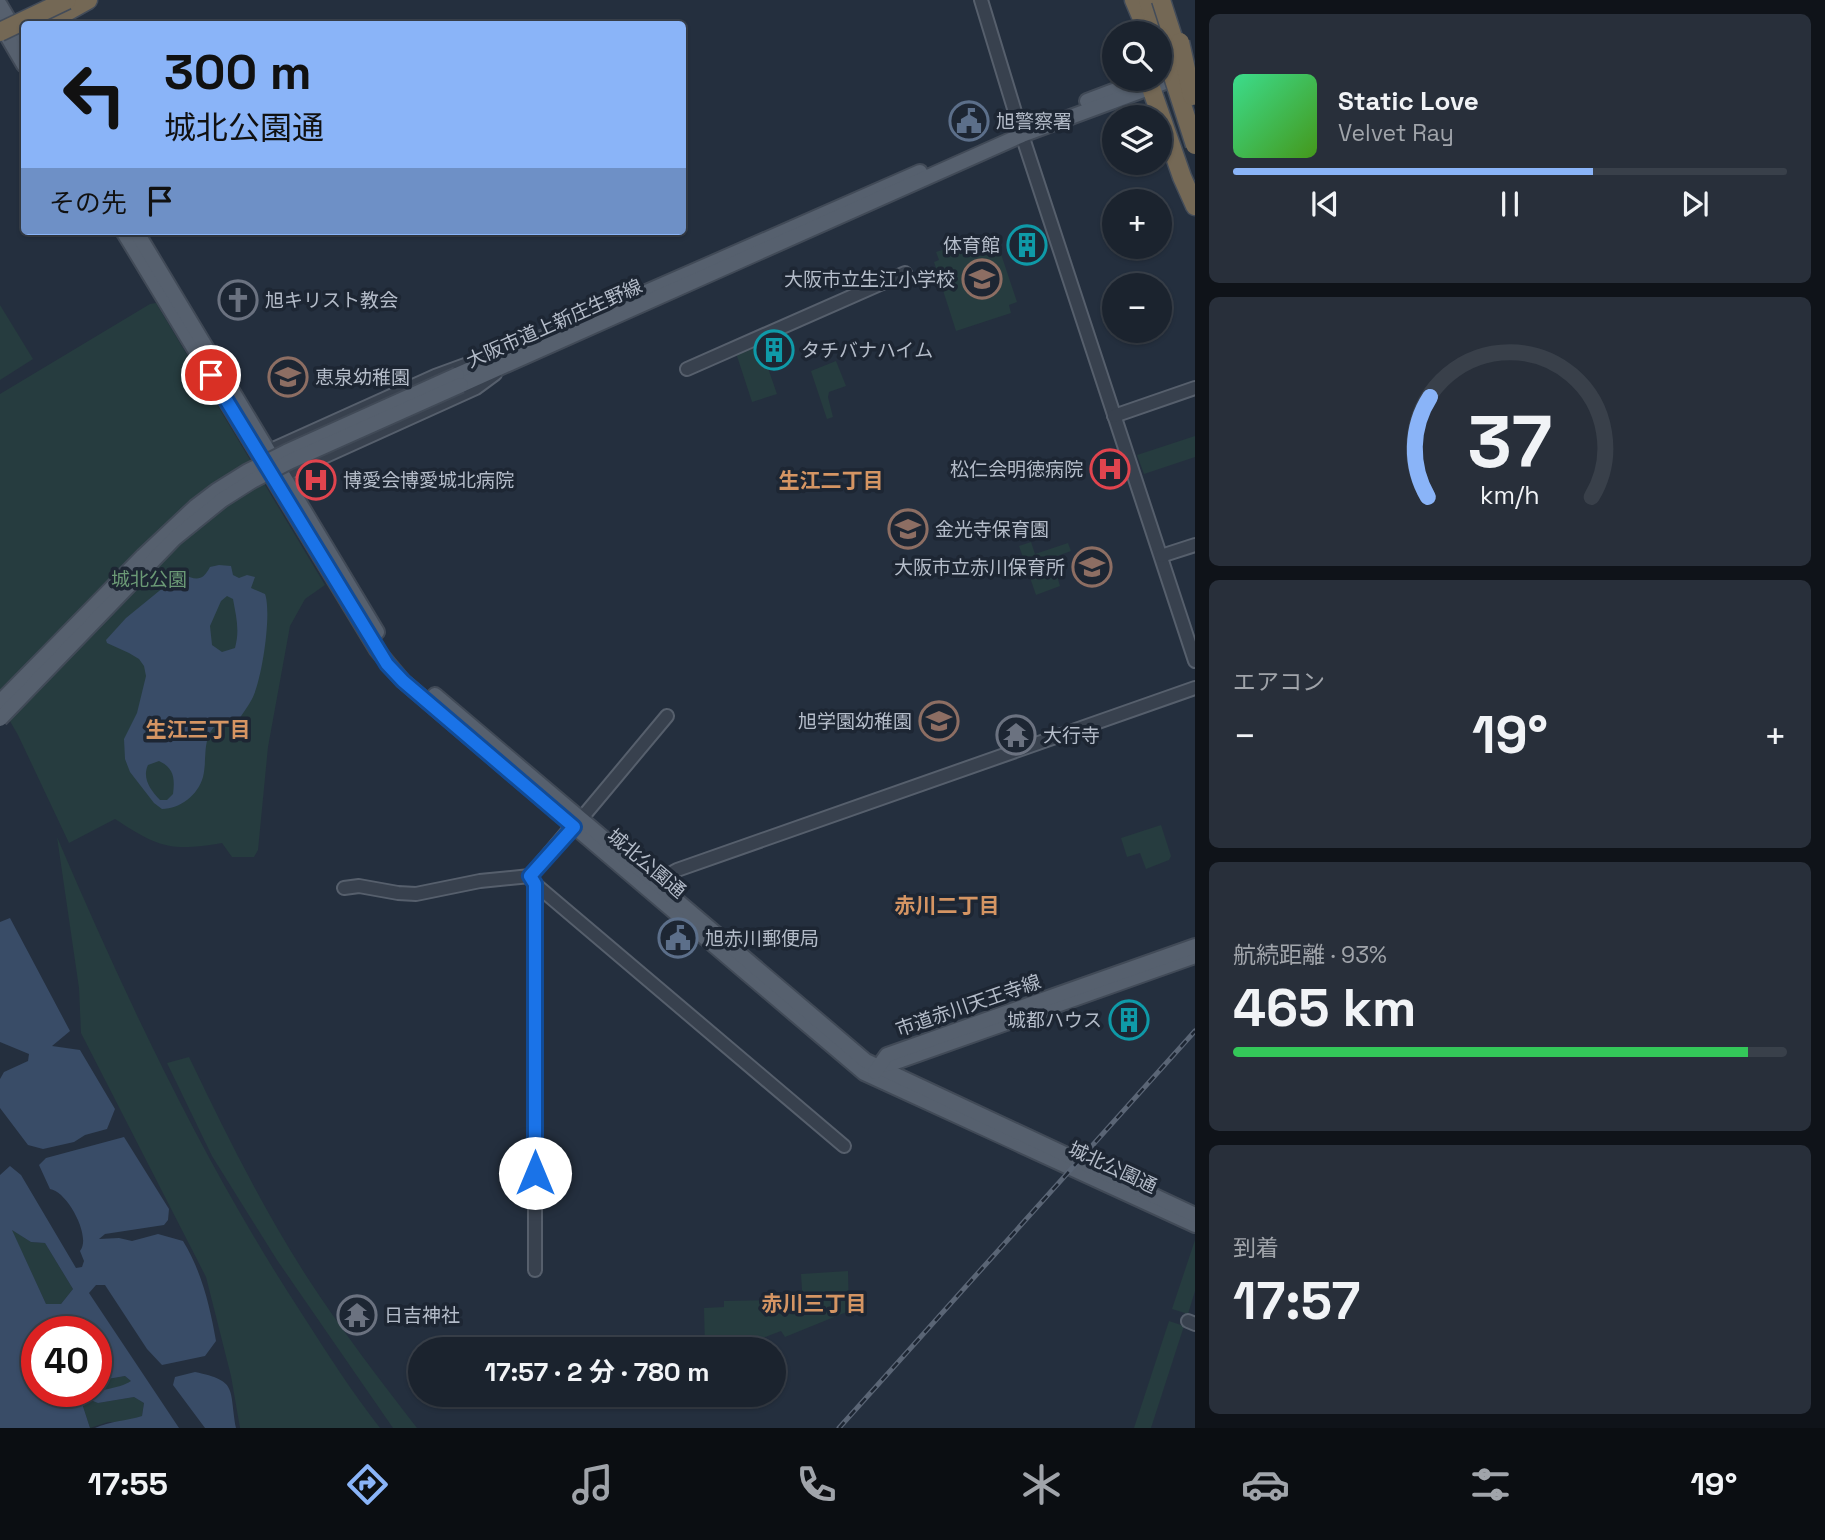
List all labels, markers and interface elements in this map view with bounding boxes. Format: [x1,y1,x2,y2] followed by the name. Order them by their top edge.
[1102,21,1172,343] map controls
[1102,21,1172,91] button: search
[164,41,312,103] text: 300 m
[49,49,140,140] icon: left
[1338,84,1479,118] text: Static Love
[948,100,990,142] public building icon: 旭警察署
[1102,105,1172,175] button: layers
[164,108,324,148] text: 城北公園通
[996,109,1072,134] place label: 旭警察署
[1338,118,1454,148] text: Velvet Ray
[141,182,179,220] icon: arrive
[1306,185,1344,223] icon: previous
[1491,185,1529,223] icon: pause
[1676,185,1714,223] icon: next
[49,186,127,220] text: その先
[1102,189,1172,259] button: +
[1006,224,1048,266] building icon: 体育館
[943,233,1000,258] place label: 体育館
[961,258,1003,300] school or university icon: 大阪市立生江小学校
[784,267,955,292] place label: 大阪市立生江小学校
[462,273,646,374] street label: 大阪市道上新庄生野線
[1102,273,1172,343] button: −
[217,279,259,321] church icon: 旭キリスト教会
[265,288,398,313] place label: 旭キリスト教会
[753,329,795,371] building icon: タチバナハイム
[801,338,933,363] place label: タチバナハイム
[181,345,241,405] pin
[192,356,230,394] icon: arrive
[267,356,309,398] school or university icon: 恵泉幼稚園
[315,365,410,390] place label: 恵泉幼稚園
[1468,396,1552,489] text: 37
[1089,448,1131,490] hospital icon: 松仁会明徳病院
[950,457,1083,482] place label: 松仁会明徳病院
[295,459,337,501] hospital icon: 博愛会博愛城北病院
[779,467,884,494] district label: 生江二丁目
[343,468,514,493] place label: 博愛会博愛城北病院
[1480,479,1540,511] text: km/h
[887,508,929,550] school or university icon: 金光寺保育園
[935,517,1049,542] place label: 金光寺保育園
[1071,546,1113,588] school or university icon: 大阪市立赤川保育所
[894,555,1065,580] place label: 大阪市立赤川保育所
[111,567,187,592] park label: 城北公園
[1233,667,1325,697] text: エアコン
[918,700,960,742] school or university icon: 旭学園幼稚園
[1472,702,1548,768] text: 19°
[798,709,912,734] place label: 旭学園幼稚園
[1233,712,1257,760] text: −
[1763,712,1787,760] text: +
[995,714,1037,756] temple icon: 大行寺
[146,716,251,743] district label: 生江三丁目
[1043,723,1100,748] place label: 大行寺
[602,823,691,903] street label: 城北公園通
[895,892,1000,919] district label: 赤川二丁目
[657,917,699,959] public building icon: 旭赤川郵便局
[705,926,819,951] place label: 旭赤川郵便局
[1233,940,1387,970] text: 航続距離 · 93%
[892,969,1044,1042] street label: 市道赤川天王寺線
[1233,975,1416,1041] text: 465 km
[1108,999,1150,1041] building icon: 城都ハウス
[1007,1008,1102,1033] place label: 城都ハウス
[498,1136,572,1210] position arrow
[1064,1136,1161,1199] street label: 城北公園通
[1233,1233,1279,1263] text: 到着
[1233,1268,1360,1334] text: 17:57
[762,1290,867,1317] district label: 赤川三丁目
[336,1294,378,1336] temple icon: 日吉神社
[384,1303,460,1328] place label: 日吉神社
[21,1316,112,1407] speed limit sign: 40
[484,1355,710,1389] text: 17:57 · 2 分 · 780 m
[343,1460,392,1509] icon: directions
[568,1460,617,1509] icon: music
[792,1460,841,1509] icon: phone
[1017,1460,1066,1509] icon: climate
[1241,1460,1290,1509] icon: car
[1466,1460,1515,1509] icon: filters
[88,1464,168,1504] text: 17:55
[1690,1464,1737,1504] text: 19°

